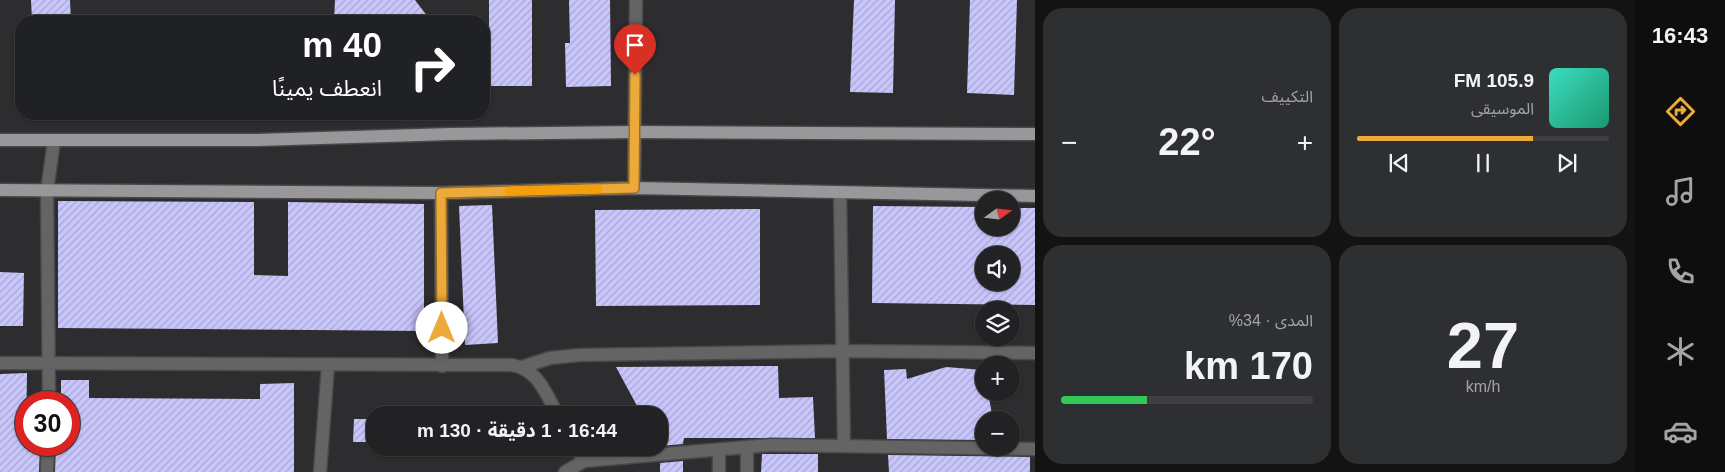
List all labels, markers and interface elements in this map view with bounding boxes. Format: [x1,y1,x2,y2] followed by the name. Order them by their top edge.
[1652,23,1708,48] text: 16:43
[614,24,656,75] pin
[302,25,382,64] text: 40 m
[621,31,649,59] icon: arrive
[400,35,465,100] icon: right
[1454,70,1534,91] text: 105.9 FM
[272,76,382,101] text: انعطف يمينًا
[1261,88,1313,105] text: التكييف
[1663,94,1698,129] icon: directions
[1471,100,1534,117] text: الموسيقى
[1158,121,1216,163] text: 22°
[1061,127,1077,158] text: −
[1297,127,1313,158] text: +
[1385,149,1413,177] icon: previous
[1469,149,1497,177] icon: pause
[1553,149,1581,177] icon: next
[1663,174,1698,209] icon: music
[975,191,1020,236] north arrow
[975,191,1020,456] map controls
[975,246,1020,291] button: sound
[1663,254,1698,289] icon: phone
[415,301,467,353] position arrow
[975,301,1020,346] button: layers
[1447,309,1519,382] text: 27
[1229,312,1313,329] text: المدى · 34%
[1663,334,1698,369] icon: climate
[1184,345,1313,387] text: 170 km
[975,356,1020,401] button: +
[1466,378,1500,395] text: km/h
[15,391,80,456] speed limit sign: 30
[975,411,1020,456] button: −
[1663,414,1698,449] icon: car
[417,420,617,441] text: 16:44 · 1 دقيقة · 130 m

